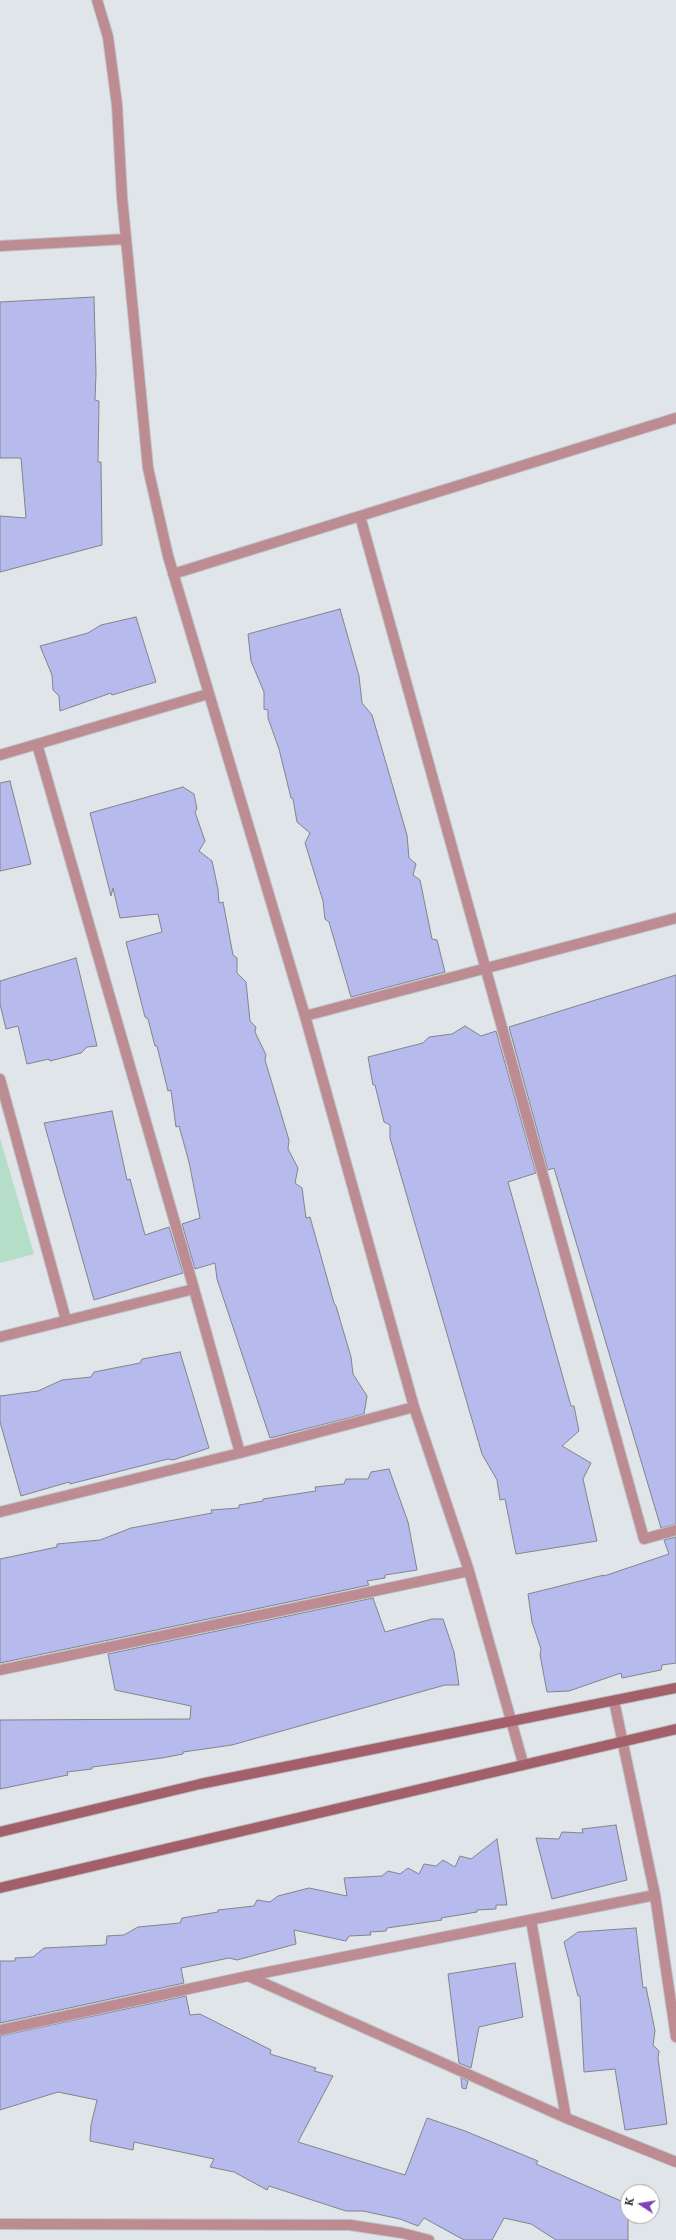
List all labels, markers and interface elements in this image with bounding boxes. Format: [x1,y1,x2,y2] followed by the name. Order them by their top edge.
[620,2184,660,2224] north arrow
[621,2196,637,2207] text: K

